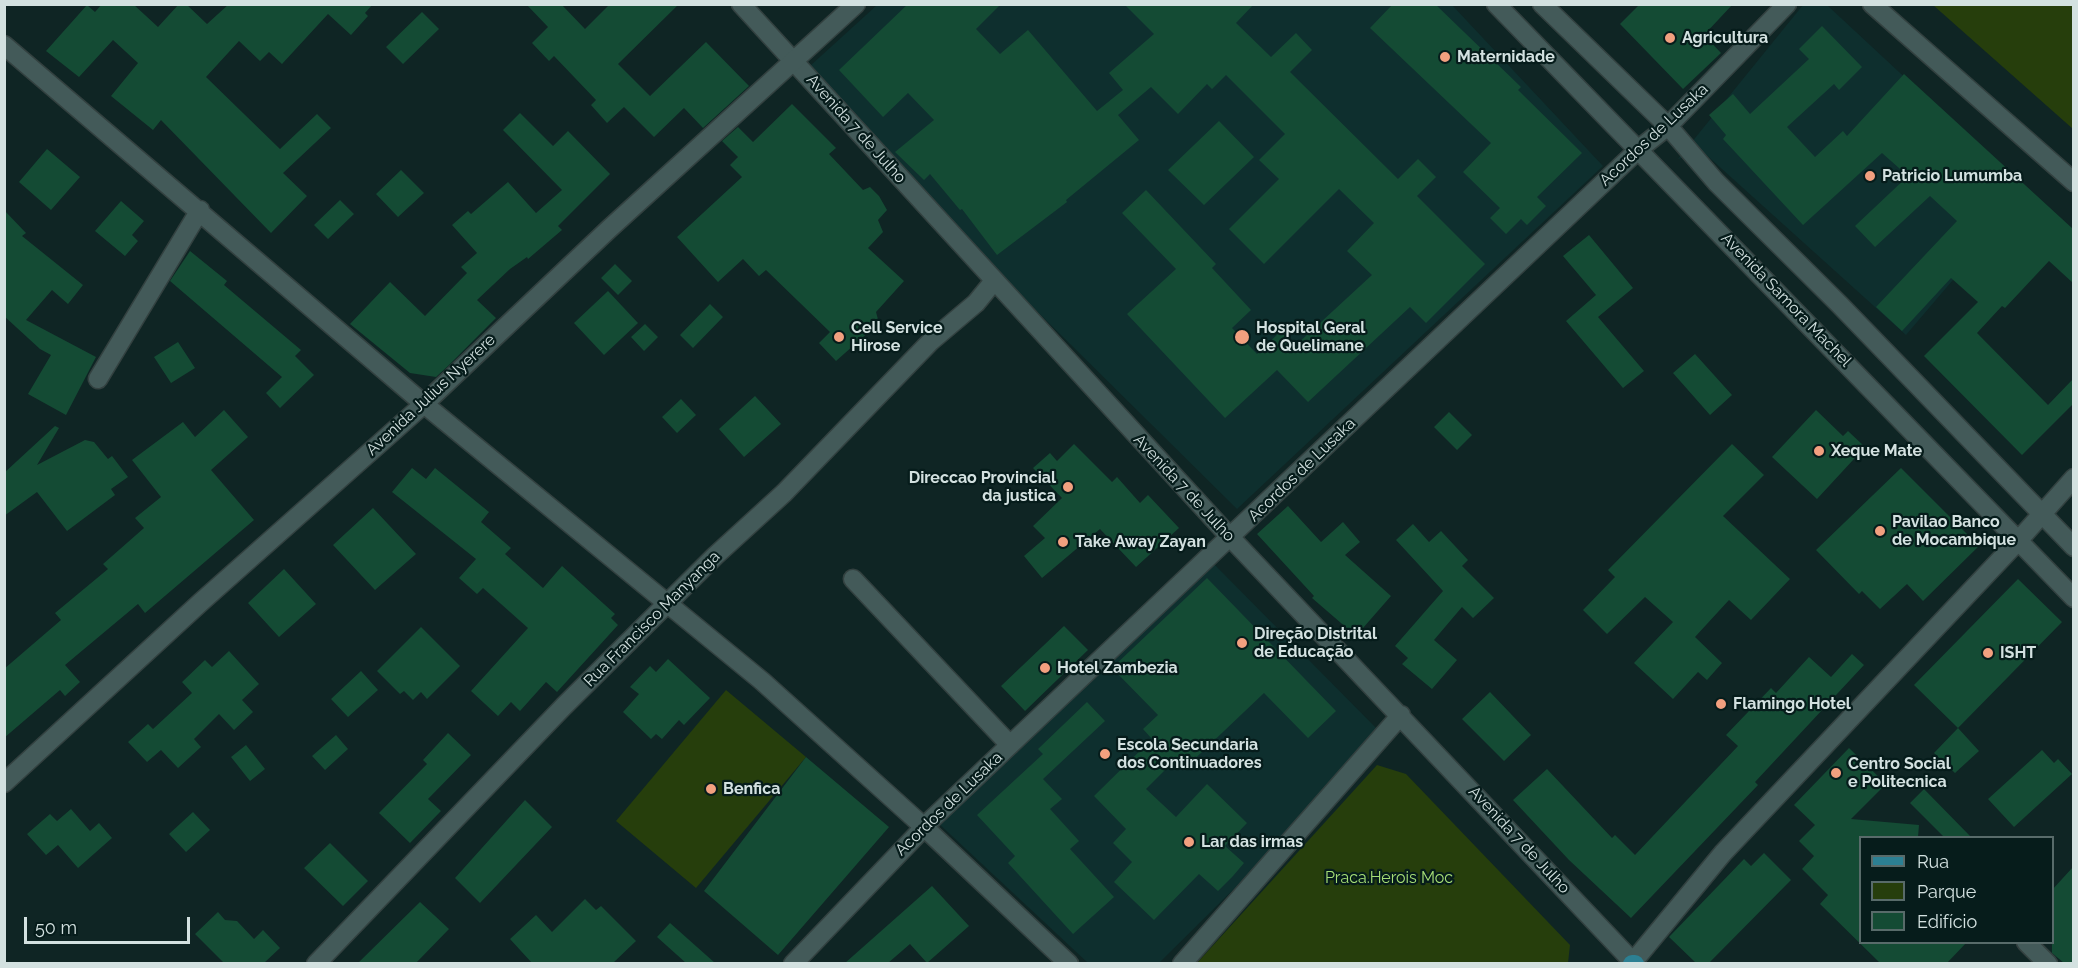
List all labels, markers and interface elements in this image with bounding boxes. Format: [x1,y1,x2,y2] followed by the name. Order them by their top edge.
[1682,28,1768,48] place label: Agricultura
[1663,31,1677,45] marker: Agricultura
[1457,47,1555,67] place label: Maternidade
[1438,50,1452,64] marker: Maternidade
[802,71,910,187] street label: Avenida 7 de Julho
[1596,80,1712,190] street label: Acordos de Lusaka
[1882,166,2022,186] place label: Patricio Lumumba
[1863,169,1877,183] marker: Patricio Lumumba
[1717,229,1855,371] street label: Avenida Samora Machel
[851,318,942,356] place label: Cell Service Hirose
[1256,318,1365,356] place label: Hospital Geral de Quelimane
[1233,328,1251,346] marker: Hospital Geral de Quelimane
[363,330,499,460] street label: Avenida Julius Nyerere
[832,330,846,344] marker: Cell Service Hirose
[1245,414,1359,526] street label: Acordos de Lusaka
[1129,430,1239,546] street label: Avenida 7 de Julho
[1831,441,1922,461] place label: Xeque Mate
[1812,444,1826,458] marker: Xeque Mate
[909,468,1056,506] place label: Direccao Provincial da justica
[1061,480,1075,494] marker: Direccao Provincial da justica
[1892,512,2016,550] place label: Pavilao Banco de Mocambique
[1873,524,1887,538] marker: Pavilao Banco de Mocambique
[1075,532,1206,552] place label: Take Away Zayan
[1056,535,1070,549] marker: Take Away Zayan
[580,547,724,691] street label: Rua Francisco Manyanga
[1254,624,1377,662] place label: Direção Distrital de Educação
[1235,636,1249,650] marker: Direção Distrital de Educação
[2000,643,2036,663] place label: ISHT
[1981,646,1995,660] marker: ISHT
[1057,658,1178,678] place label: Hotel Zambezia
[1038,661,1052,675] marker: Hotel Zambezia
[1733,694,1851,714] place label: Flamingo Hotel
[1714,697,1728,711] marker: Flamingo Hotel
[1117,735,1262,773] place label: Escola Secundaria dos Continuadores
[1098,747,1112,761] marker: Escola Secundaria dos Continuadores
[892,748,1006,860] street label: Acordos de Lusaka
[1848,754,1951,792] place label: Centro Social e Politecnica
[1829,766,1843,780] marker: Centro Social e Politecnica
[723,779,780,799] place label: Benfica
[704,782,718,796] marker: Benfica
[1464,782,1574,898] street label: Avenida 7 de Julho
[1201,832,1303,852] place label: Lar das irmas
[1182,835,1196,849] marker: Lar das irmas
[1859,836,2054,944] legend
[1917,851,1949,872] text: Rua
[1325,868,1453,888] park label: Praca.Herois Moc
[1917,881,1976,902] text: Parque
[27,905,194,943] scale bar
[1917,911,1977,932] text: Edifício
[35,917,77,938] text: 50 m

